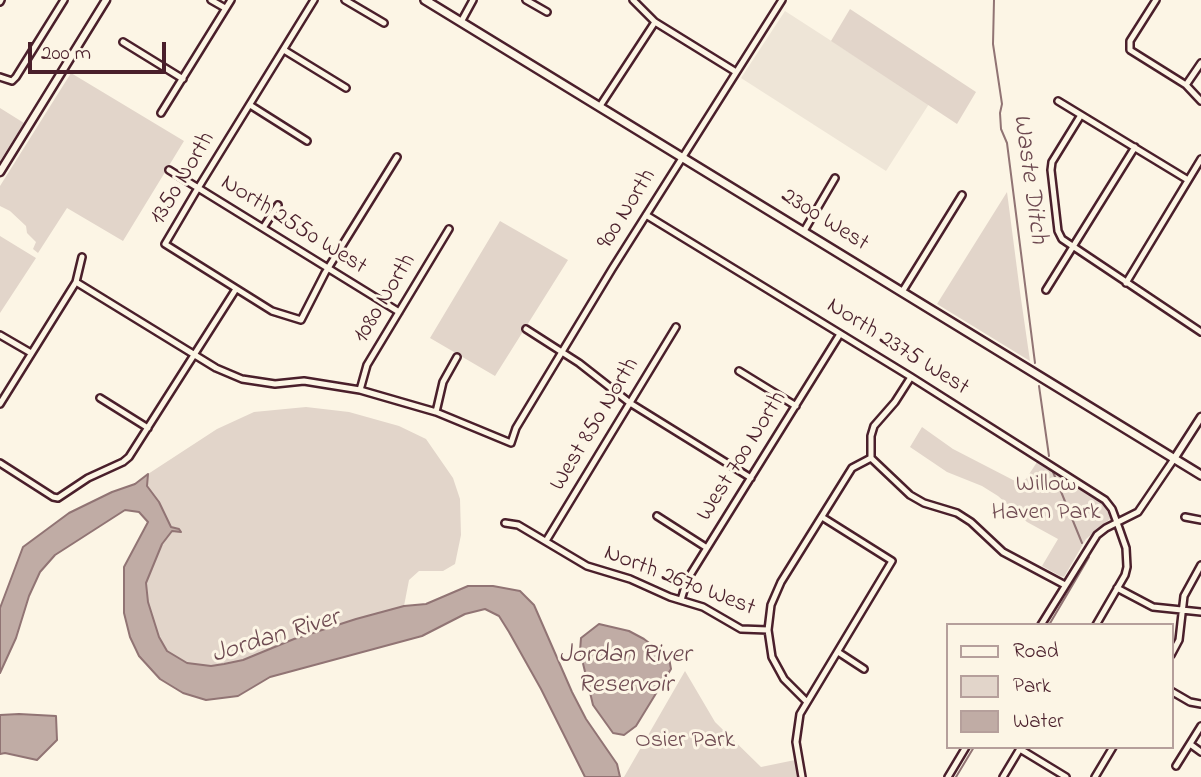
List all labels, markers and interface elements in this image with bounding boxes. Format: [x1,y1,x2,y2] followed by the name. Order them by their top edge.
[32,28,170,72] scale bar
[41,39,91,69] text: 200 m
[1003,112,1053,246] water label: Waste Ditch
[145,127,223,231] street label: 1350 North
[592,164,664,256] street label: 900 North
[215,170,371,282] street label: North 2550 West
[775,183,873,259] street label: 2300 West
[348,249,424,349] street label: 1080 North
[820,293,974,403] street label: North 2375 West
[545,353,647,497] street label: West 850 North
[692,387,794,527] street label: West 700 North
[992,472,1100,528] park label: Willow Haven Park
[599,540,759,624] street label: North 2670 West
[208,604,344,672] water label: Jordan River
[946,623,1173,749] legend
[1013,637,1059,667] text: Road
[559,641,691,702] water label: Jordan River Reservoir
[1013,672,1051,702] text: Park
[1013,707,1064,737] text: Water
[635,728,735,756] park label: Osier Park

